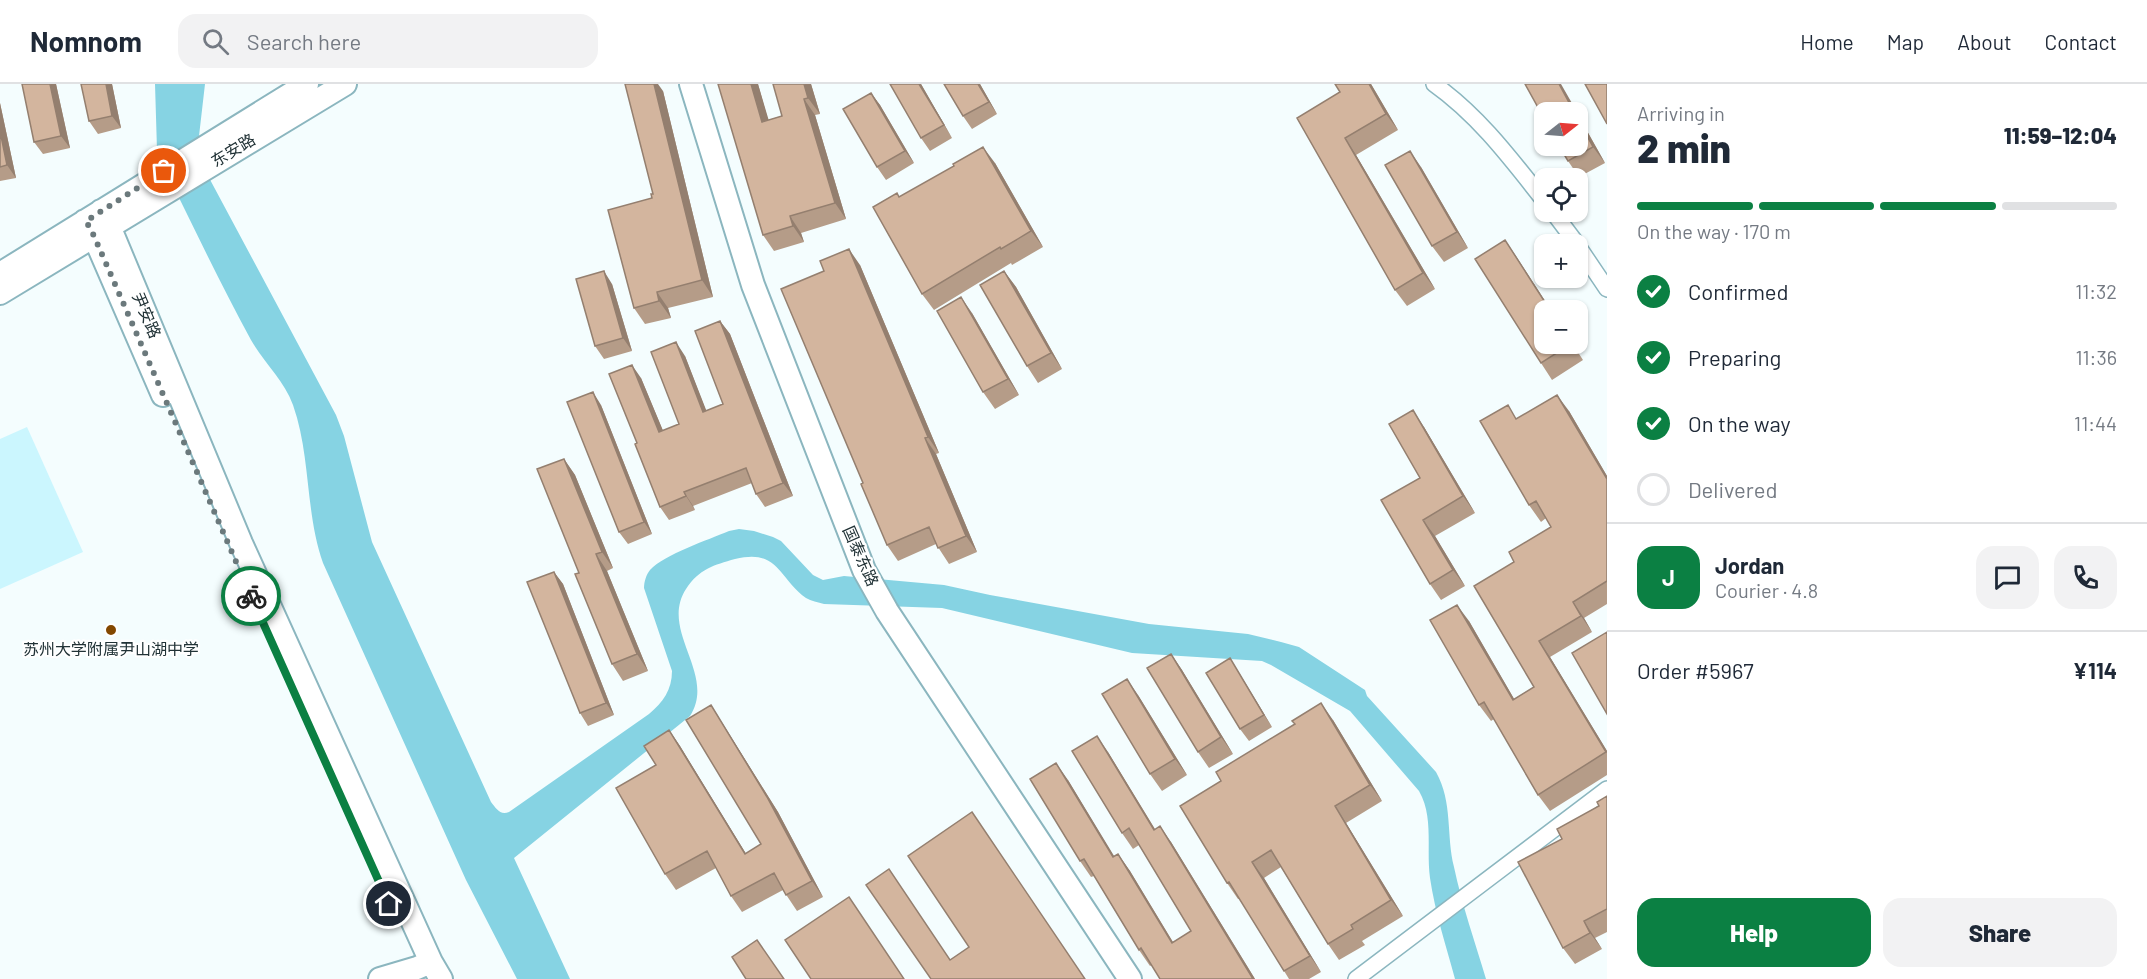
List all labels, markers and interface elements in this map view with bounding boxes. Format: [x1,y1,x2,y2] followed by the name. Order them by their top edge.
[178,14,598,68] search box
[30,24,142,58] text: Nomnom
[199,25,232,58] icon: search
[247,28,361,54] text: Search here
[1800,29,1854,54] text: Home
[1887,29,1924,54] text: Map
[1957,29,2012,54] text: About
[2045,29,2117,54] text: Contact
[1637,101,1725,125] text: Arriving in
[1534,102,1588,156] north arrow
[1534,102,1588,354] map controls
[2004,122,2117,148] text: 11:59–12:04
[1637,124,1731,171] text: 2 min
[207,129,258,170] street label: 东安路
[138,145,189,196] pin
[147,154,180,187] icon: bag
[1534,168,1588,222] button: locate
[1637,219,1791,243] text: On the way · 170 m
[1534,234,1588,288] button: +
[1637,275,1670,308] icon: check
[1688,278,1788,304] text: Confirmed
[2075,279,2117,303] text: 11:32
[129,289,166,341] street label: 尹安路
[1534,300,1588,354] button: −
[1637,341,1670,374] icon: check
[1688,344,1781,370] text: Preparing
[2076,345,2117,369] text: 11:36
[1637,407,1670,440] icon: check
[1688,410,1791,436] text: On the way
[2074,411,2117,435] text: 11:44
[1688,476,1777,502] text: Delivered
[840,523,883,589] street label: 国泰东路
[1976,546,2039,609] button: chat
[2054,546,2117,609] button: phone
[1715,552,1784,578] text: Jordan
[1662,564,1675,590] text: J
[221,566,281,626] courier
[1715,578,1818,602] text: Courier · 4.8
[235,580,268,613] icon: bike
[104,623,118,637] marker: 苏州大学附属尹山湖中学
[23,639,199,658] place label: 苏州大学附属尹山湖中学
[1637,657,1754,683] text: Order #5967
[2073,657,2117,683] text: ¥114
[363,878,414,929] pin
[372,887,405,920] icon: home
[1637,898,1871,967] button: Help
[1883,898,2117,967] button: Share

